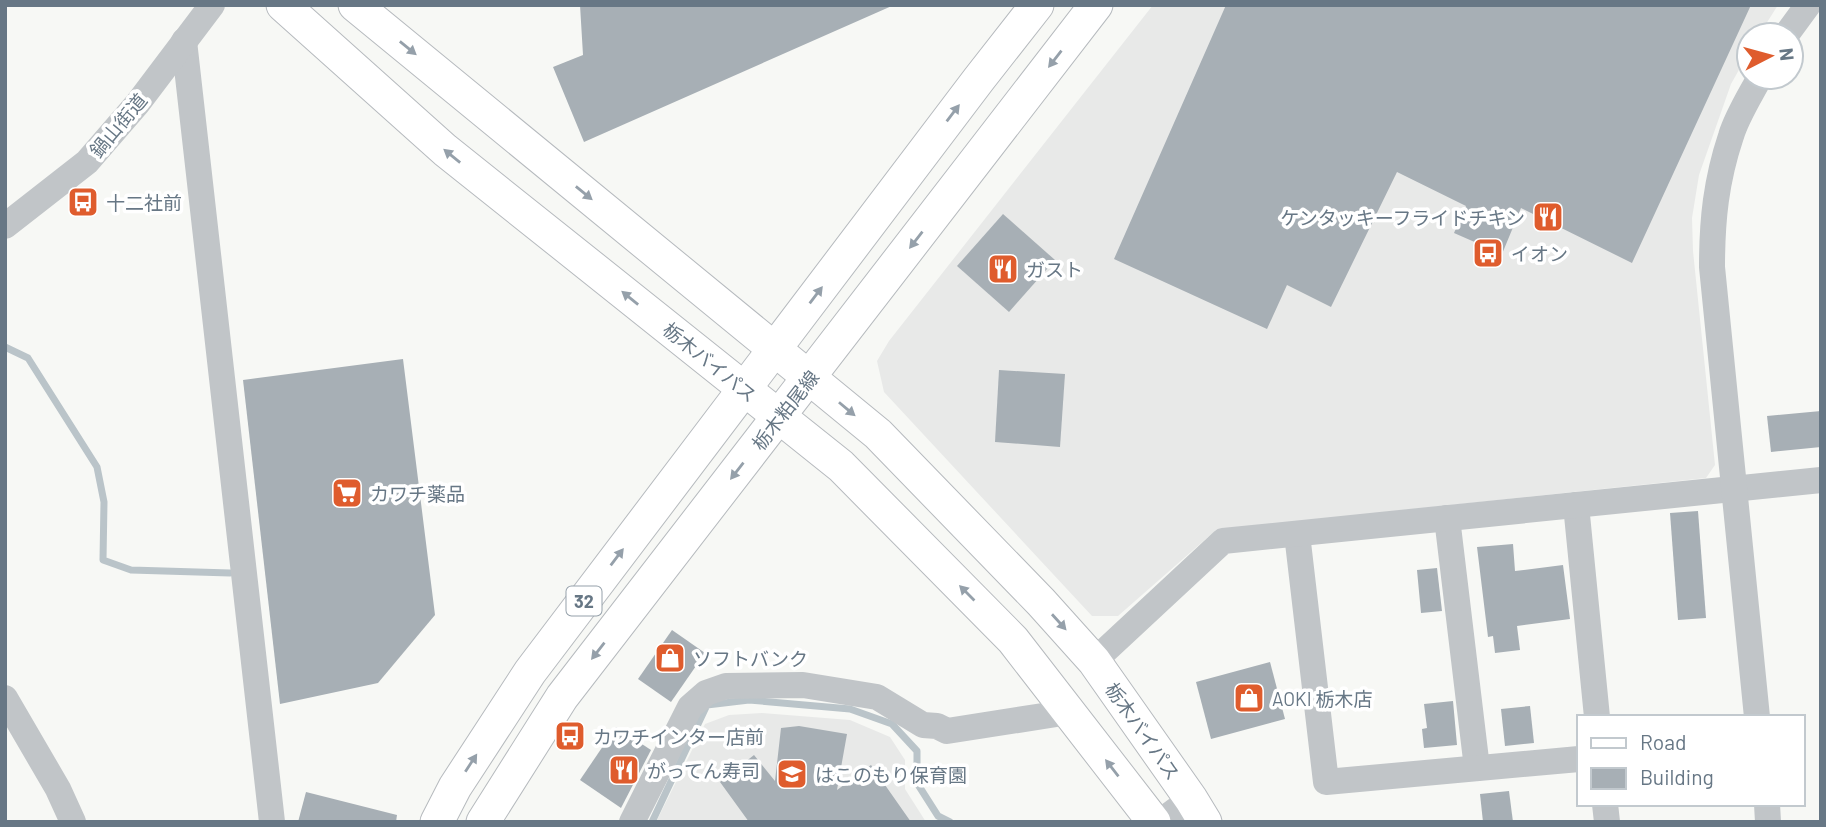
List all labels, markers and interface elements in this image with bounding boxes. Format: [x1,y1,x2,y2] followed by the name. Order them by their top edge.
[1735,21,1805,91] north arrow
[398,41,416,56] one-way arrow
[1775,47,1800,62] text: N
[1047,50,1062,68] one-way arrow
[85,88,151,162] street label: 鍋山街道
[946,105,961,123] one-way arrow
[444,148,462,163] one-way arrow
[66,185,100,219] bus stop icon: 十二社前
[574,185,592,200] one-way arrow
[106,191,182,214] place label: 十二社前
[1531,200,1565,234] restaurant icon: ケンタッキーフライドチキン
[1280,206,1525,229] place label: ケンタッキーフライドチキン
[908,230,923,248] one-way arrow
[1471,236,1505,270] bus stop icon: イオン
[1511,242,1568,265] place label: イオン
[986,252,1020,286] restaurant icon: ガスト
[1026,258,1083,281] place label: ガスト
[809,286,823,304] one-way arrow
[621,291,639,306] one-way arrow
[659,317,761,407] street label: 栃木バイパス
[747,365,823,455] street label: 栃木粕尾線
[837,401,855,416] one-way arrow
[731,462,745,480] one-way arrow
[330,476,364,510] supermarket icon: カワチ薬品
[370,482,465,505] place label: カワチ薬品
[610,548,624,567] one-way arrow
[958,585,975,602] one-way arrow
[566,586,602,616] road number: 32
[1051,613,1067,631] one-way arrow
[653,641,687,675] shop icon: ソフトバンク
[591,642,605,660] one-way arrow
[693,647,808,670] place label: ソフトバンク
[1101,678,1185,784] street label: 栃木バイパス
[1232,681,1266,715] shop icon: AOKI 栃木店
[1272,687,1372,710] place label: AOKI 栃木店
[1577,715,1805,806] legend
[553,719,587,753] bus stop icon: カワチインター店前
[593,725,764,748] place label: カワチインター店前
[1640,729,1686,754] text: Road
[464,753,477,772] one-way arrow
[607,753,641,787] restaurant icon: がってん寿司
[775,757,809,791] school or university icon: はこのもり保育園
[647,759,760,782] place label: がってん寿司
[1106,759,1120,777] one-way arrow
[815,763,967,786] place label: はこのもり保育園
[1640,764,1714,789] text: Building

